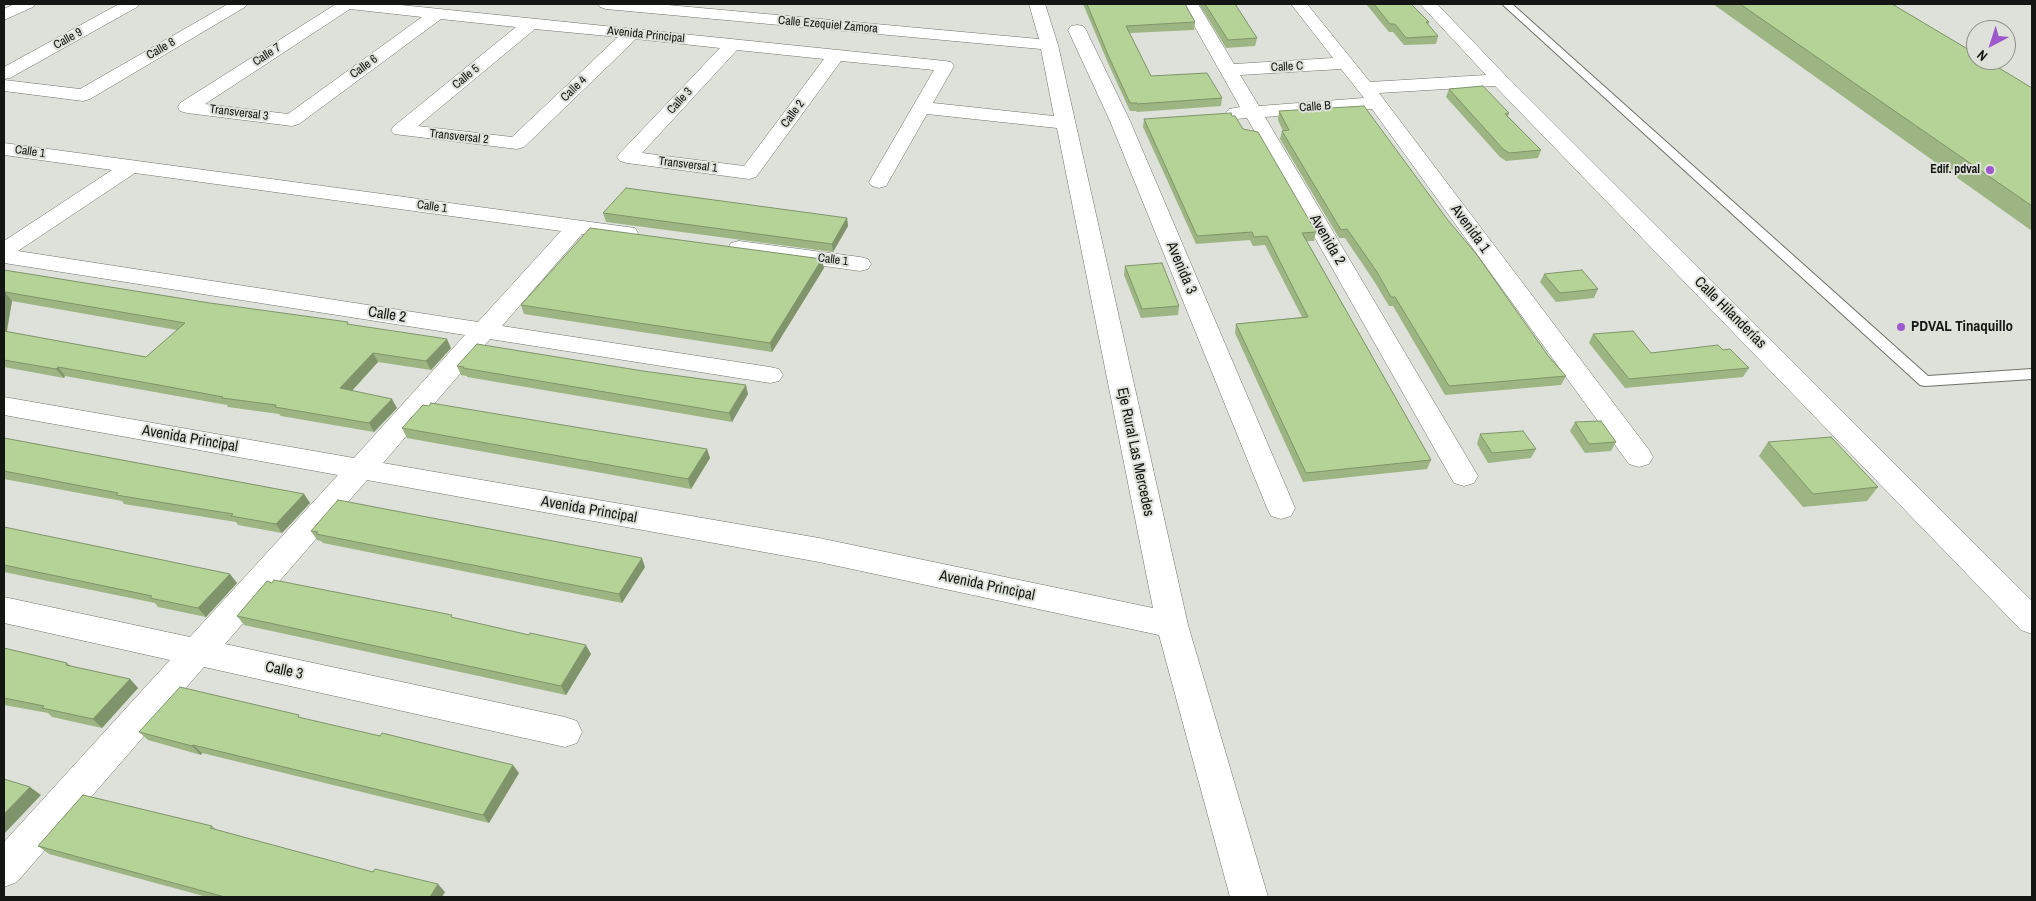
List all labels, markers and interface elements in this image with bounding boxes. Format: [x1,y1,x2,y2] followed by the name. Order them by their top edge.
[778,13,878,37] street label: Calle Ezequiel Zamora
[1966,20,2016,70] north arrow
[607,24,685,46] street label: Avenida Principal
[51,25,85,53] street label: Calle 9
[144,35,178,63] street label: Calle 8
[250,41,284,69] street label: Calle 7
[1973,46,1991,65] text: N
[347,52,381,82] street label: Calle 6
[1271,59,1303,75] street label: Calle C
[450,62,482,92] street label: Calle 5
[558,73,590,105] street label: Calle 4
[664,85,696,117] street label: Calle 3
[778,97,808,131] street label: Calle 2
[1299,99,1331,115] street label: Calle B
[209,102,269,124] street label: Transversal 3
[429,127,489,147] street label: Transversal 2
[14,143,46,161] street label: Calle 1
[658,154,718,176] street label: Transversal 1
[1930,163,1980,177] place label: Edif. pdval
[1984,164,1996,176] marker: Edif. pdval
[416,198,448,216] street label: Calle 1
[1447,201,1493,257] street label: Avenida 1
[1305,212,1349,268] street label: Avenida 2
[1162,239,1200,297] street label: Avenida 3
[817,251,849,269] street label: Calle 1
[1690,273,1770,353] street label: Calle Hilanderías
[367,303,407,327] street label: Calle 2
[1911,318,2013,336] place label: PDVAL Tinaquillo
[1895,321,1907,333] marker: PDVAL Tinaquillo
[1113,386,1157,518] street label: Eje Rural Las Mercedes
[141,422,239,456] street label: Avenida Principal
[540,493,638,527] street label: Avenida Principal
[938,567,1036,605] street label: Avenida Principal
[263,658,305,684] street label: Calle 3

